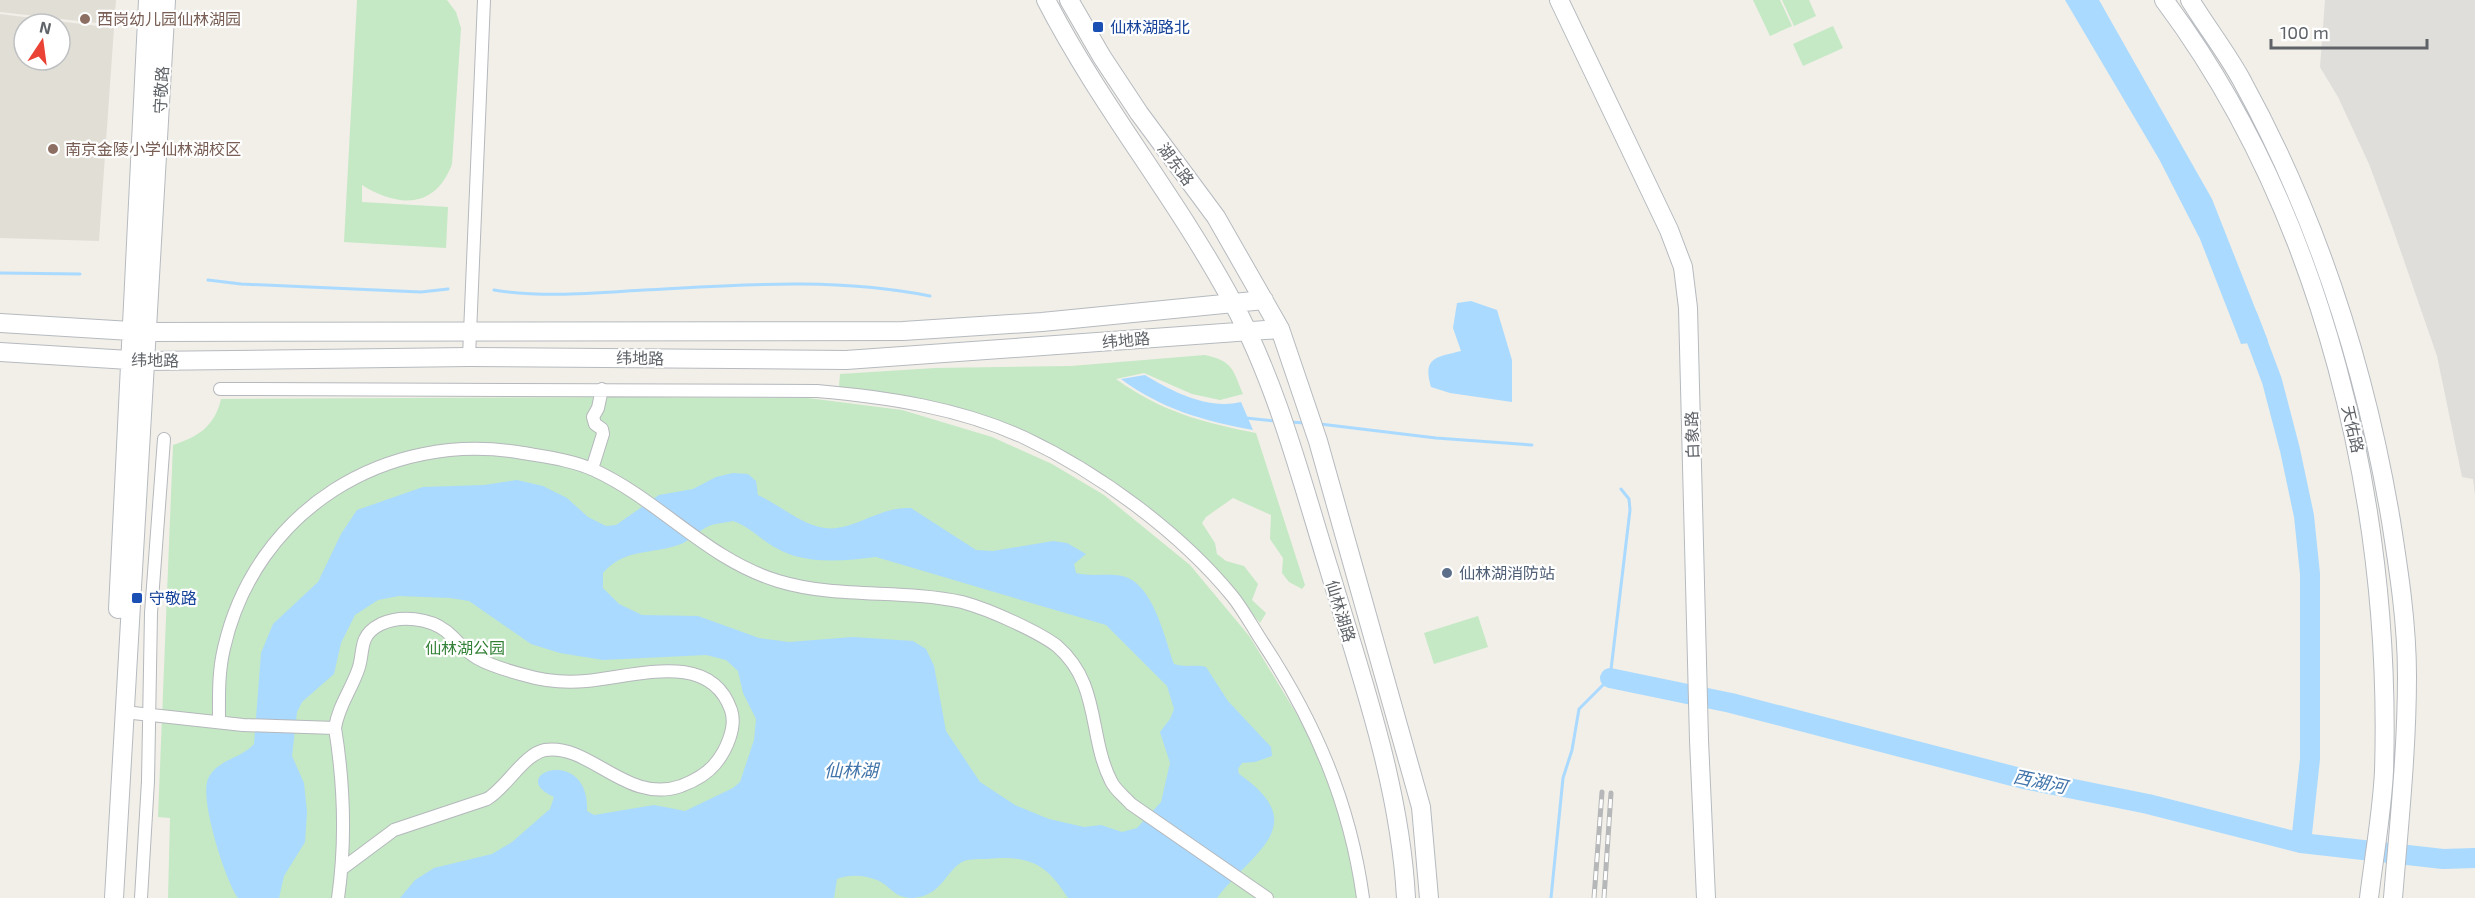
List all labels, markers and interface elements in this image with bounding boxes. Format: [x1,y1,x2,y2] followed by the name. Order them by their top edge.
[97,9,241,28] place label: 西岗幼儿园仙林湖园
[12,12,72,72] north arrow
[78,12,92,26] marker: 西岗幼儿园仙林湖园
[2271,12,2427,50] scale bar
[38,16,53,37] text: N
[1110,17,1190,36] place label: 仙林湖路北
[1091,20,1105,34] marker: 仙林湖路北
[2280,21,2329,43] text: 100 m
[150,66,171,114] street label: 守敬路
[65,139,241,158] place label: 南京金陵小学仙林湖校区
[1154,139,1198,189] street label: 湖东路
[46,142,60,156] marker: 南京金陵小学仙林湖校区
[1101,328,1151,351] street label: 纬地路
[616,348,664,367] street label: 纬地路
[131,350,179,369] street label: 纬地路
[2339,403,2368,454] street label: 天佑路
[1681,411,1702,459] street label: 白象路
[1459,563,1555,582] place label: 仙林湖消防站
[1440,566,1454,580] marker: 仙林湖消防站
[1323,577,1360,644] street label: 仙林湖路
[149,588,197,607] place label: 守敬路
[130,591,144,605] marker: 守敬路
[425,638,505,657] park label: 仙林湖公园
[824,759,881,781] water label: 仙林湖
[2012,765,2072,798] water label: 西湖河

